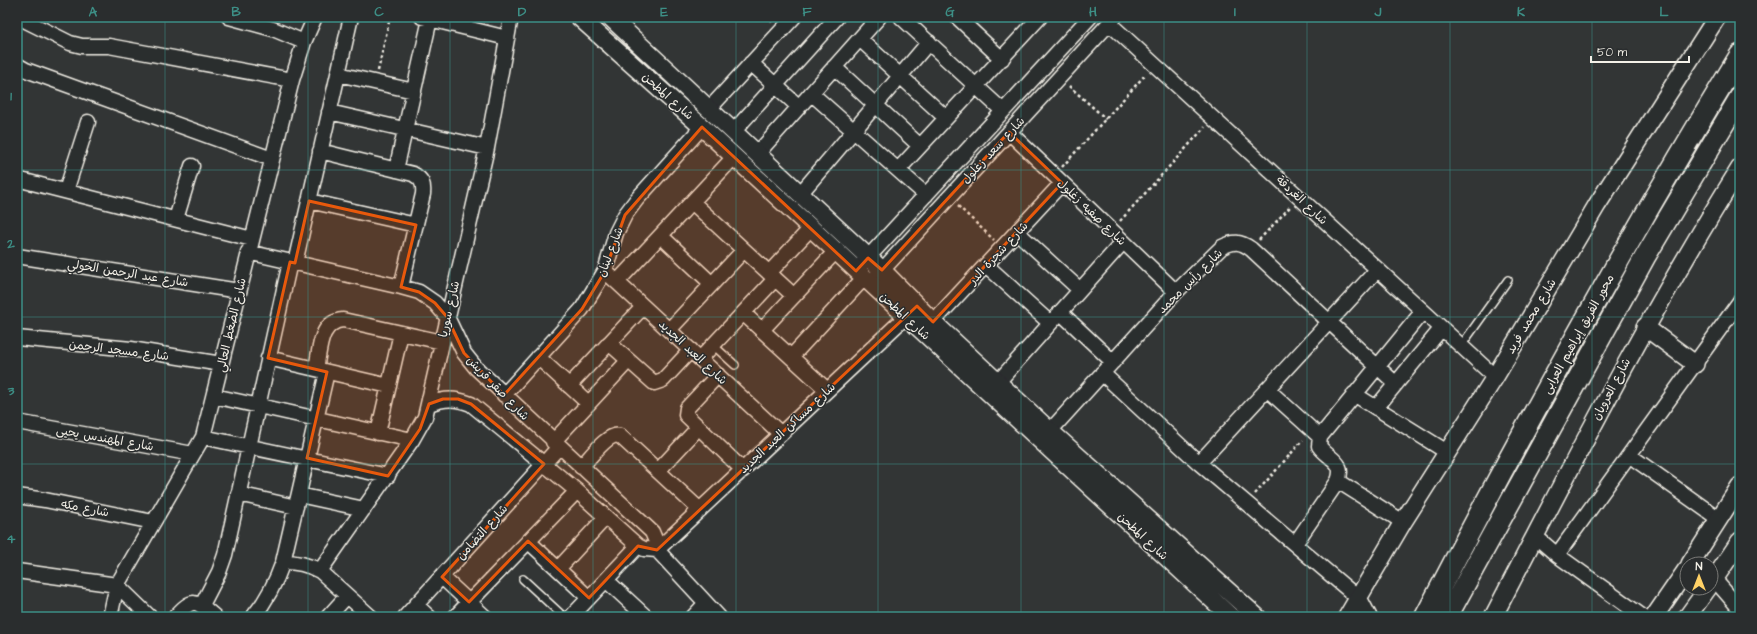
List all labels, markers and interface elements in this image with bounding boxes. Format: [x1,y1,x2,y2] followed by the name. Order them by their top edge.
[89,3,98,21] text: A
[231,3,241,21] text: B
[374,3,384,21] text: C
[518,3,527,21] text: D
[660,3,668,21] text: E
[802,3,812,21] text: F
[945,3,955,21] text: G
[1089,3,1097,21] text: H
[1234,3,1236,21] text: I
[1374,3,1382,21] text: J
[1517,3,1525,21] text: K
[1659,3,1669,21] text: L
[1591,38,1689,64] scale bar
[1597,44,1628,61] text: 50 m
[638,69,697,124] street label: شارع المطحن
[10,87,12,105] text: 1
[958,113,1029,188] street label: شارع سعد زغلول
[1272,172,1331,229] street label: شارع الغردقة
[1054,175,1130,250] street label: شارع صفيه زغلول
[964,218,1032,289] street label: شارع شجرة الدر
[593,225,628,280] street label: شارع لبنان
[6,235,15,253] text: 2
[1154,245,1227,318] street label: شارع رأس محمد
[66,256,190,293] street label: شارع عبد الرحمن الخولي
[1538,271,1618,397] street label: محور الفريق إبراهيم العرابى
[212,276,253,374] street label: شارع الضغط العالي
[1502,276,1561,357] street label: شارع محمد فريد
[435,279,464,339] street label: شارع سوريا
[876,288,934,344] street label: شارع المطحن
[655,316,731,389] street label: شارع العبد الجديد
[68,336,170,365] street label: شارع مسجد الرحمن
[462,352,533,424] street label: شارع صقر قريش
[1588,355,1635,423] street label: شارع العروبان
[735,379,839,478] street label: شارع مساكن العبد الجديد
[7,382,15,400] text: 3
[55,422,155,455] street label: شارع المهندس يحيى
[59,496,110,521] street label: شارع مكه
[453,501,512,564] street label: شارع التضامن
[1114,508,1172,564] street label: شارع المطحن
[7,530,16,548] text: 4
[1679,556,1719,596] north arrow
[1696,559,1703,574] text: N

